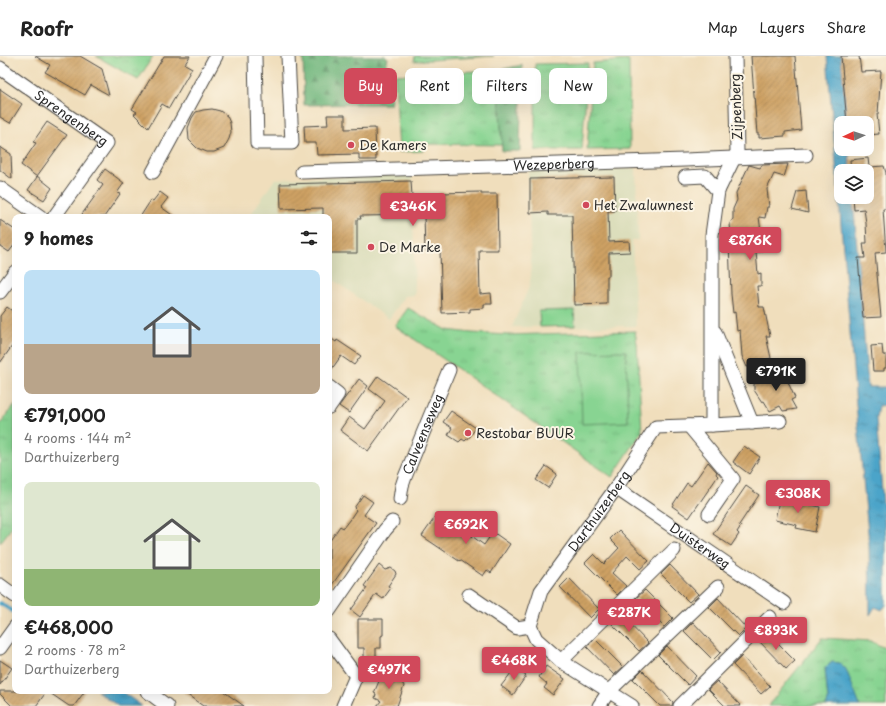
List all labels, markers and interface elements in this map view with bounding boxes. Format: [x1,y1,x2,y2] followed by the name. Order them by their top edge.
[20,14,73,42] text: Roofr
[708,17,738,38] text: Map
[760,17,805,38] text: Layers
[827,17,866,38] text: Share
[344,68,397,104] chip: Buy
[405,68,464,104] chip: Rent
[472,68,541,104] chip: Filters
[549,68,607,104] chip: New
[725,73,746,141] street label: Zijpenberg
[31,85,112,150] street label: Sprengenberg
[834,116,874,156] north arrow
[834,116,874,204] map controls
[359,135,427,154] place label: De Kamers
[346,140,356,150] marker: De Kamers
[513,153,595,174] street label: Wezeperberg
[834,164,874,204] button: layers
[385,193,441,227] pin: €346K
[594,195,693,214] place label: Het Zwaluwnest
[389,196,437,215] text: €346K
[581,200,591,210] marker: Het Zwaluwnest
[24,225,93,251] text: 9 homes
[298,227,320,249] icon: filters
[722,227,778,261] pin: €876K
[728,230,772,249] text: €876K
[379,237,441,256] place label: De Marke
[366,242,376,252] marker: De Marke
[136,296,208,368] icon: home
[748,358,804,392] pin: €791K
[755,361,797,380] text: €791K
[397,391,447,477] street label: Calveenseweg
[24,402,106,428] text: €791,000
[476,423,574,442] place label: Restobar BUUR
[24,428,132,447] text: 4 rooms · 144 m²
[463,428,473,438] marker: Restobar BUUR
[24,447,120,466] text: Darthuizerberg
[563,467,634,555] street label: Darthuizerberg
[770,480,826,514] pin: €308K
[775,483,821,502] text: €308K
[136,508,208,580] icon: home
[438,511,494,545] pin: €692K
[444,514,488,533] text: €692K
[666,518,735,573] street label: Duisterweg
[601,599,657,633] pin: €287K
[607,602,651,621] text: €287K
[24,614,113,640] text: €468,000
[748,617,804,651] pin: €893K
[754,620,798,639] text: €893K
[24,640,126,659] text: 2 rooms · 78 m²
[486,647,542,681] pin: €468K
[491,650,537,669] text: €468K
[361,656,417,690] pin: €497K
[24,659,120,678] text: Darthuizerberg
[367,659,411,678] text: €497K

